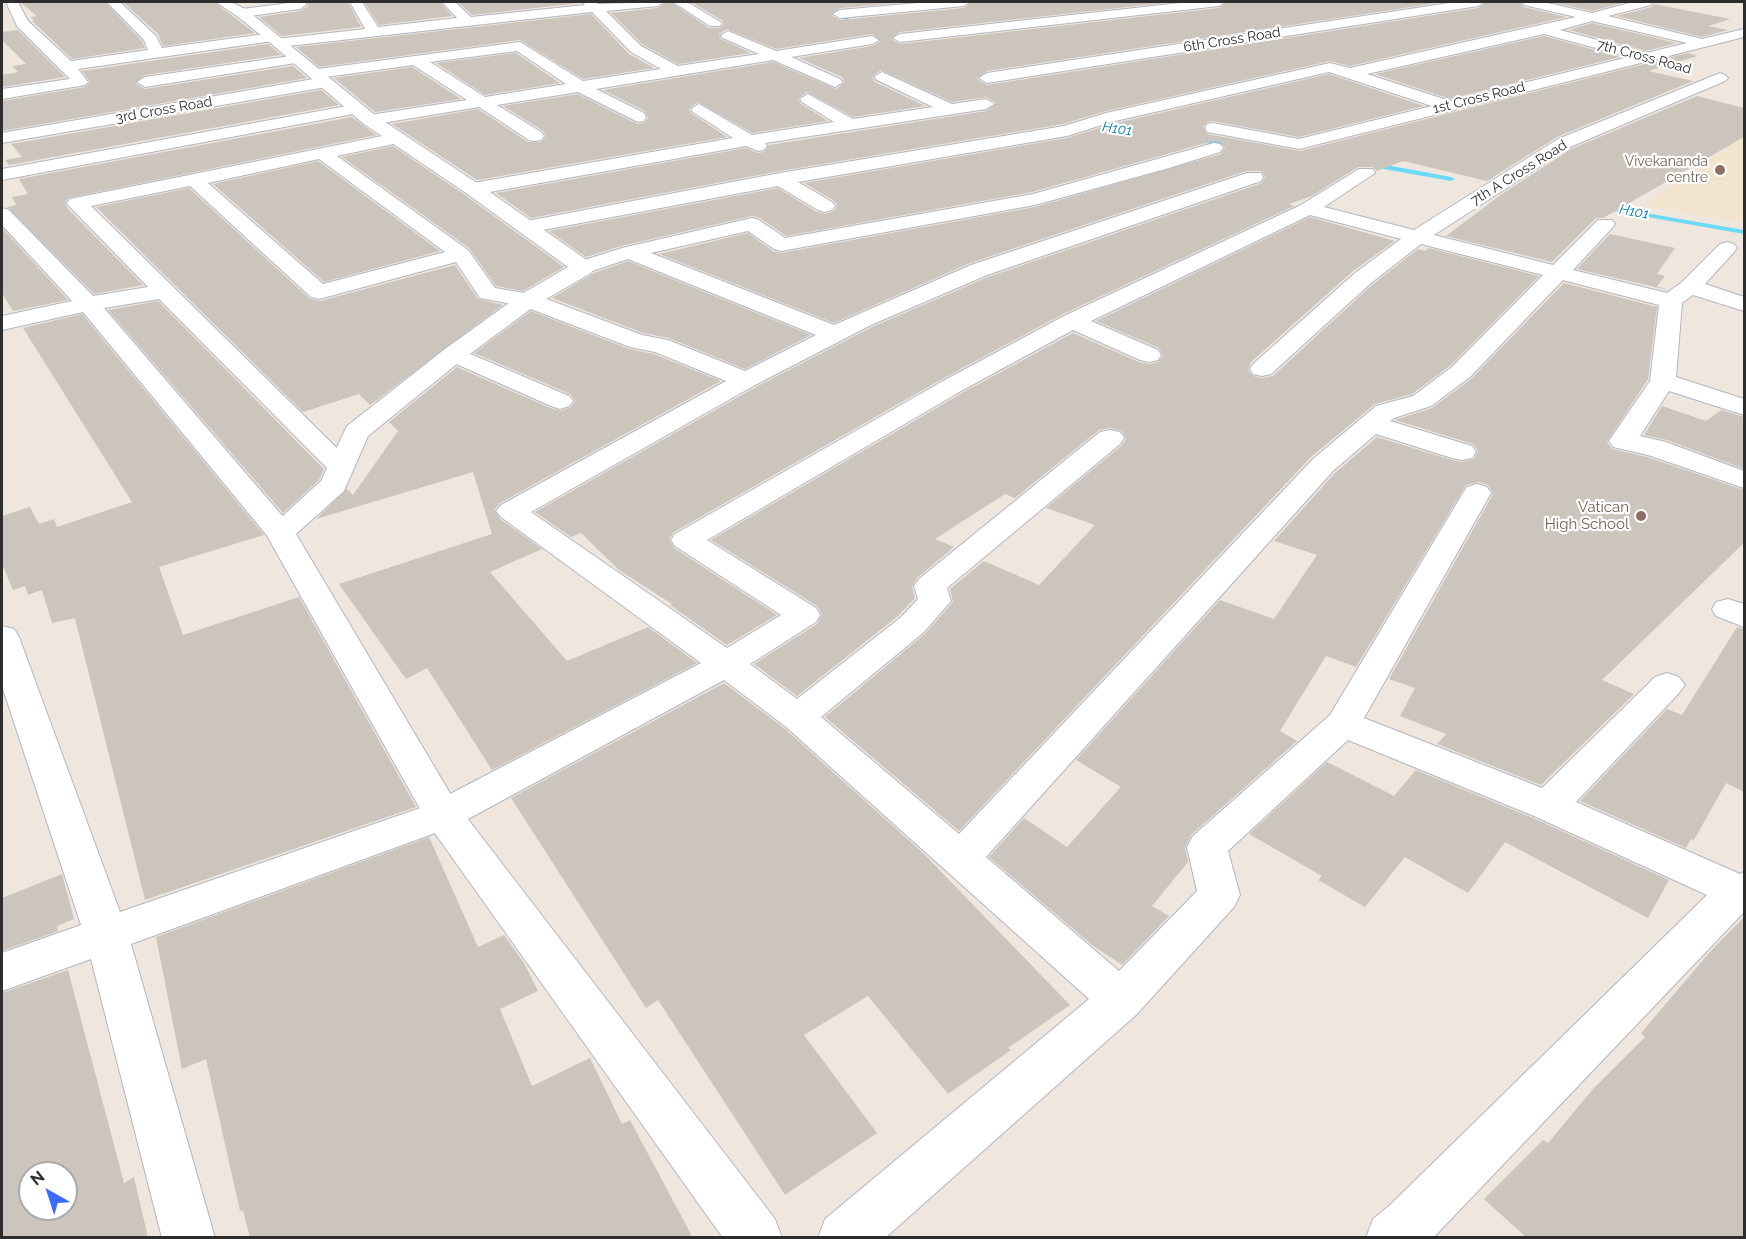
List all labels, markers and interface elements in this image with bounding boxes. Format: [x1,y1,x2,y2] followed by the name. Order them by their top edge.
[1182,24,1282,56] street label: 6th Cross Road
[1595,36,1693,78] street label: 7th Cross Road
[1431,78,1527,118] street label: 1st Cross Road
[114,93,214,127] street label: 3rd Cross Road
[1101,119,1133,139] water label: H101
[1468,137,1570,209] street label: 7th A Cross Road
[1625,154,1708,186] place label: Vivekananda centre
[1713,163,1727,177] marker: Vivekananda centre
[1618,201,1650,223] water label: H101
[1545,498,1629,533] place label: Vatican High School
[1634,509,1648,523] marker: Vatican High School
[18,1161,78,1221] north arrow
[27,1167,48,1189] text: N

